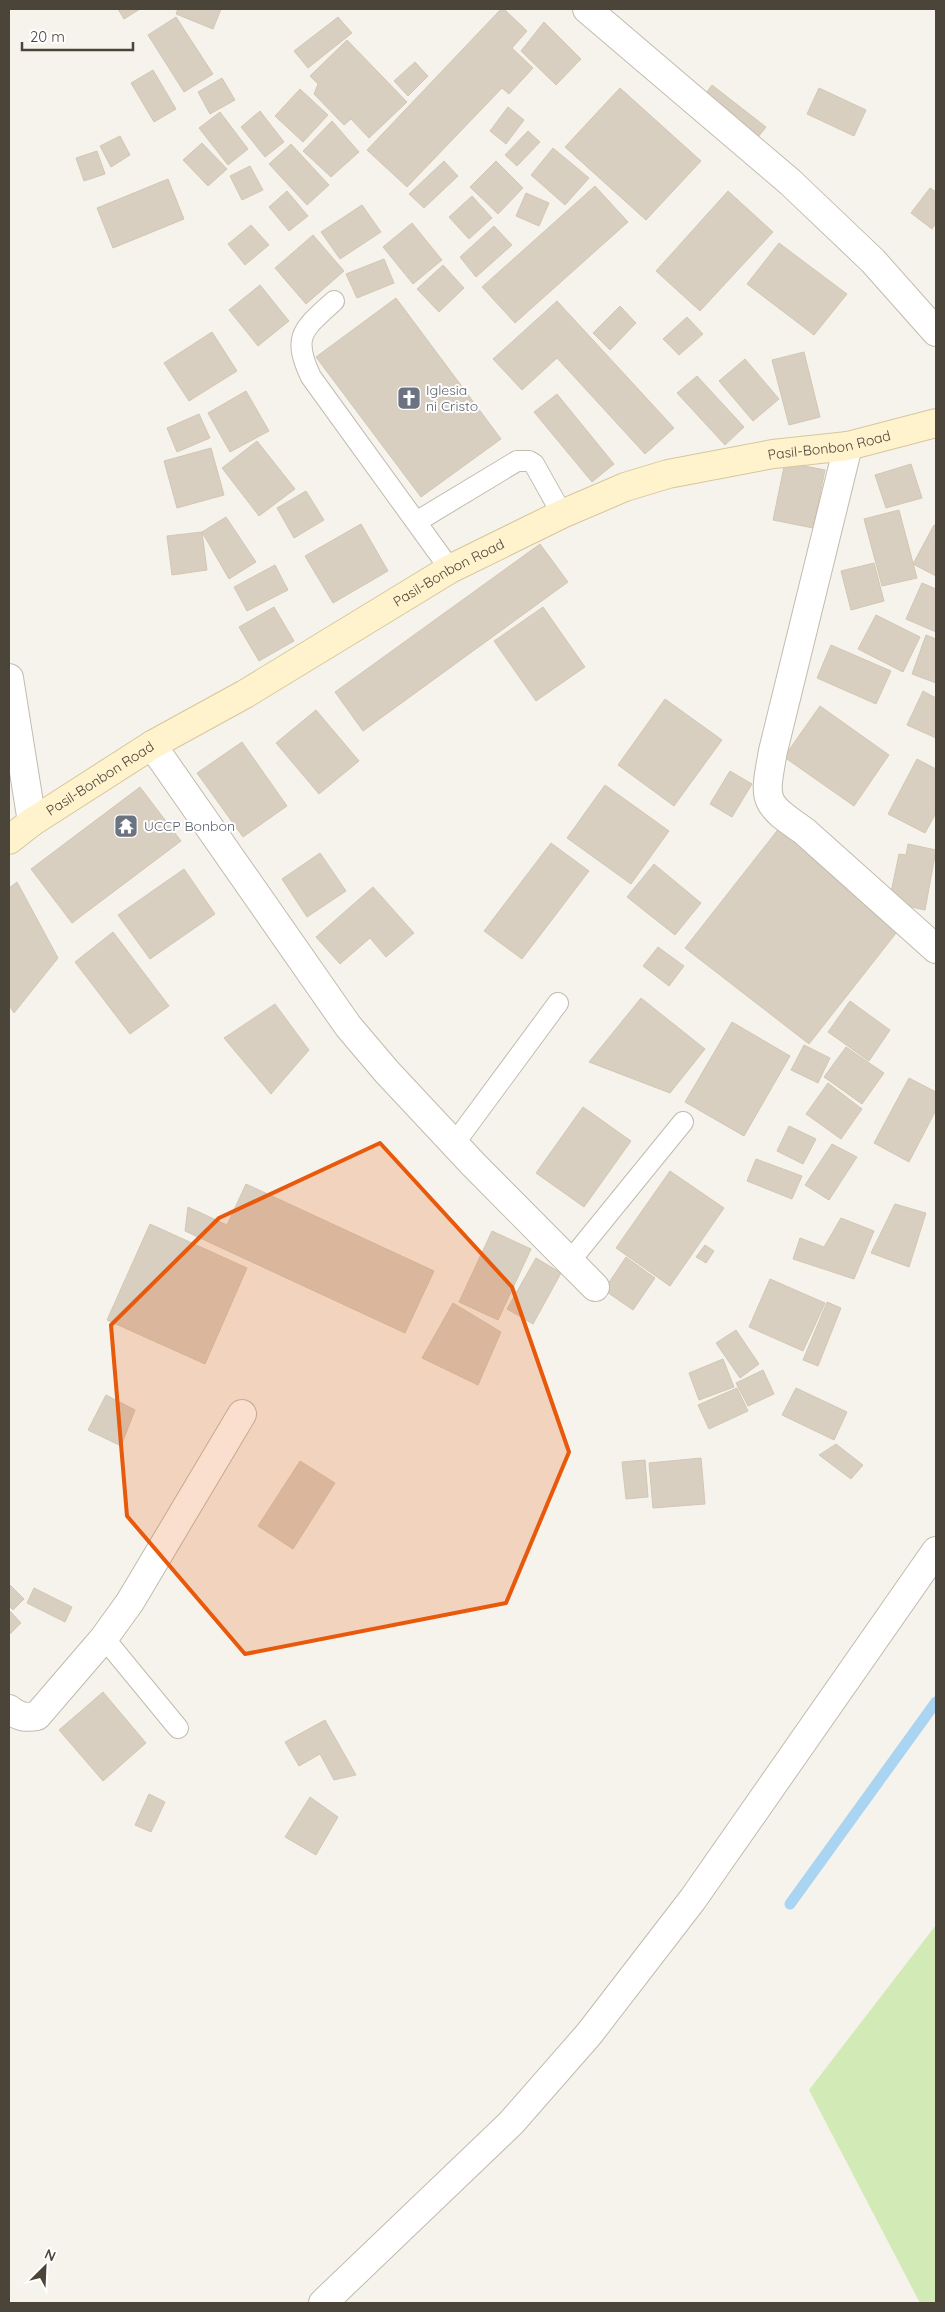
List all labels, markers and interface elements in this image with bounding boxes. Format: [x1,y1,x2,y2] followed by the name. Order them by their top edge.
[22,20,134,52] scale bar
[30,27,65,46] text: 20 m
[426,381,478,415] place label: Iglesia ni Cristo
[396,385,422,411] church icon: Iglesia ni Cristo
[766,426,893,464] street label: Pasil-Bonbon Road
[390,535,507,611] street label: Pasil-Bonbon Road
[43,737,157,820] street label: Pasil-Bonbon Road
[113,813,139,839] temple icon: UCCP Bonbon
[144,817,235,835] place label: UCCP Bonbon
[20,2242,70,2292] north arrow
[42,2245,59,2265] text: N

